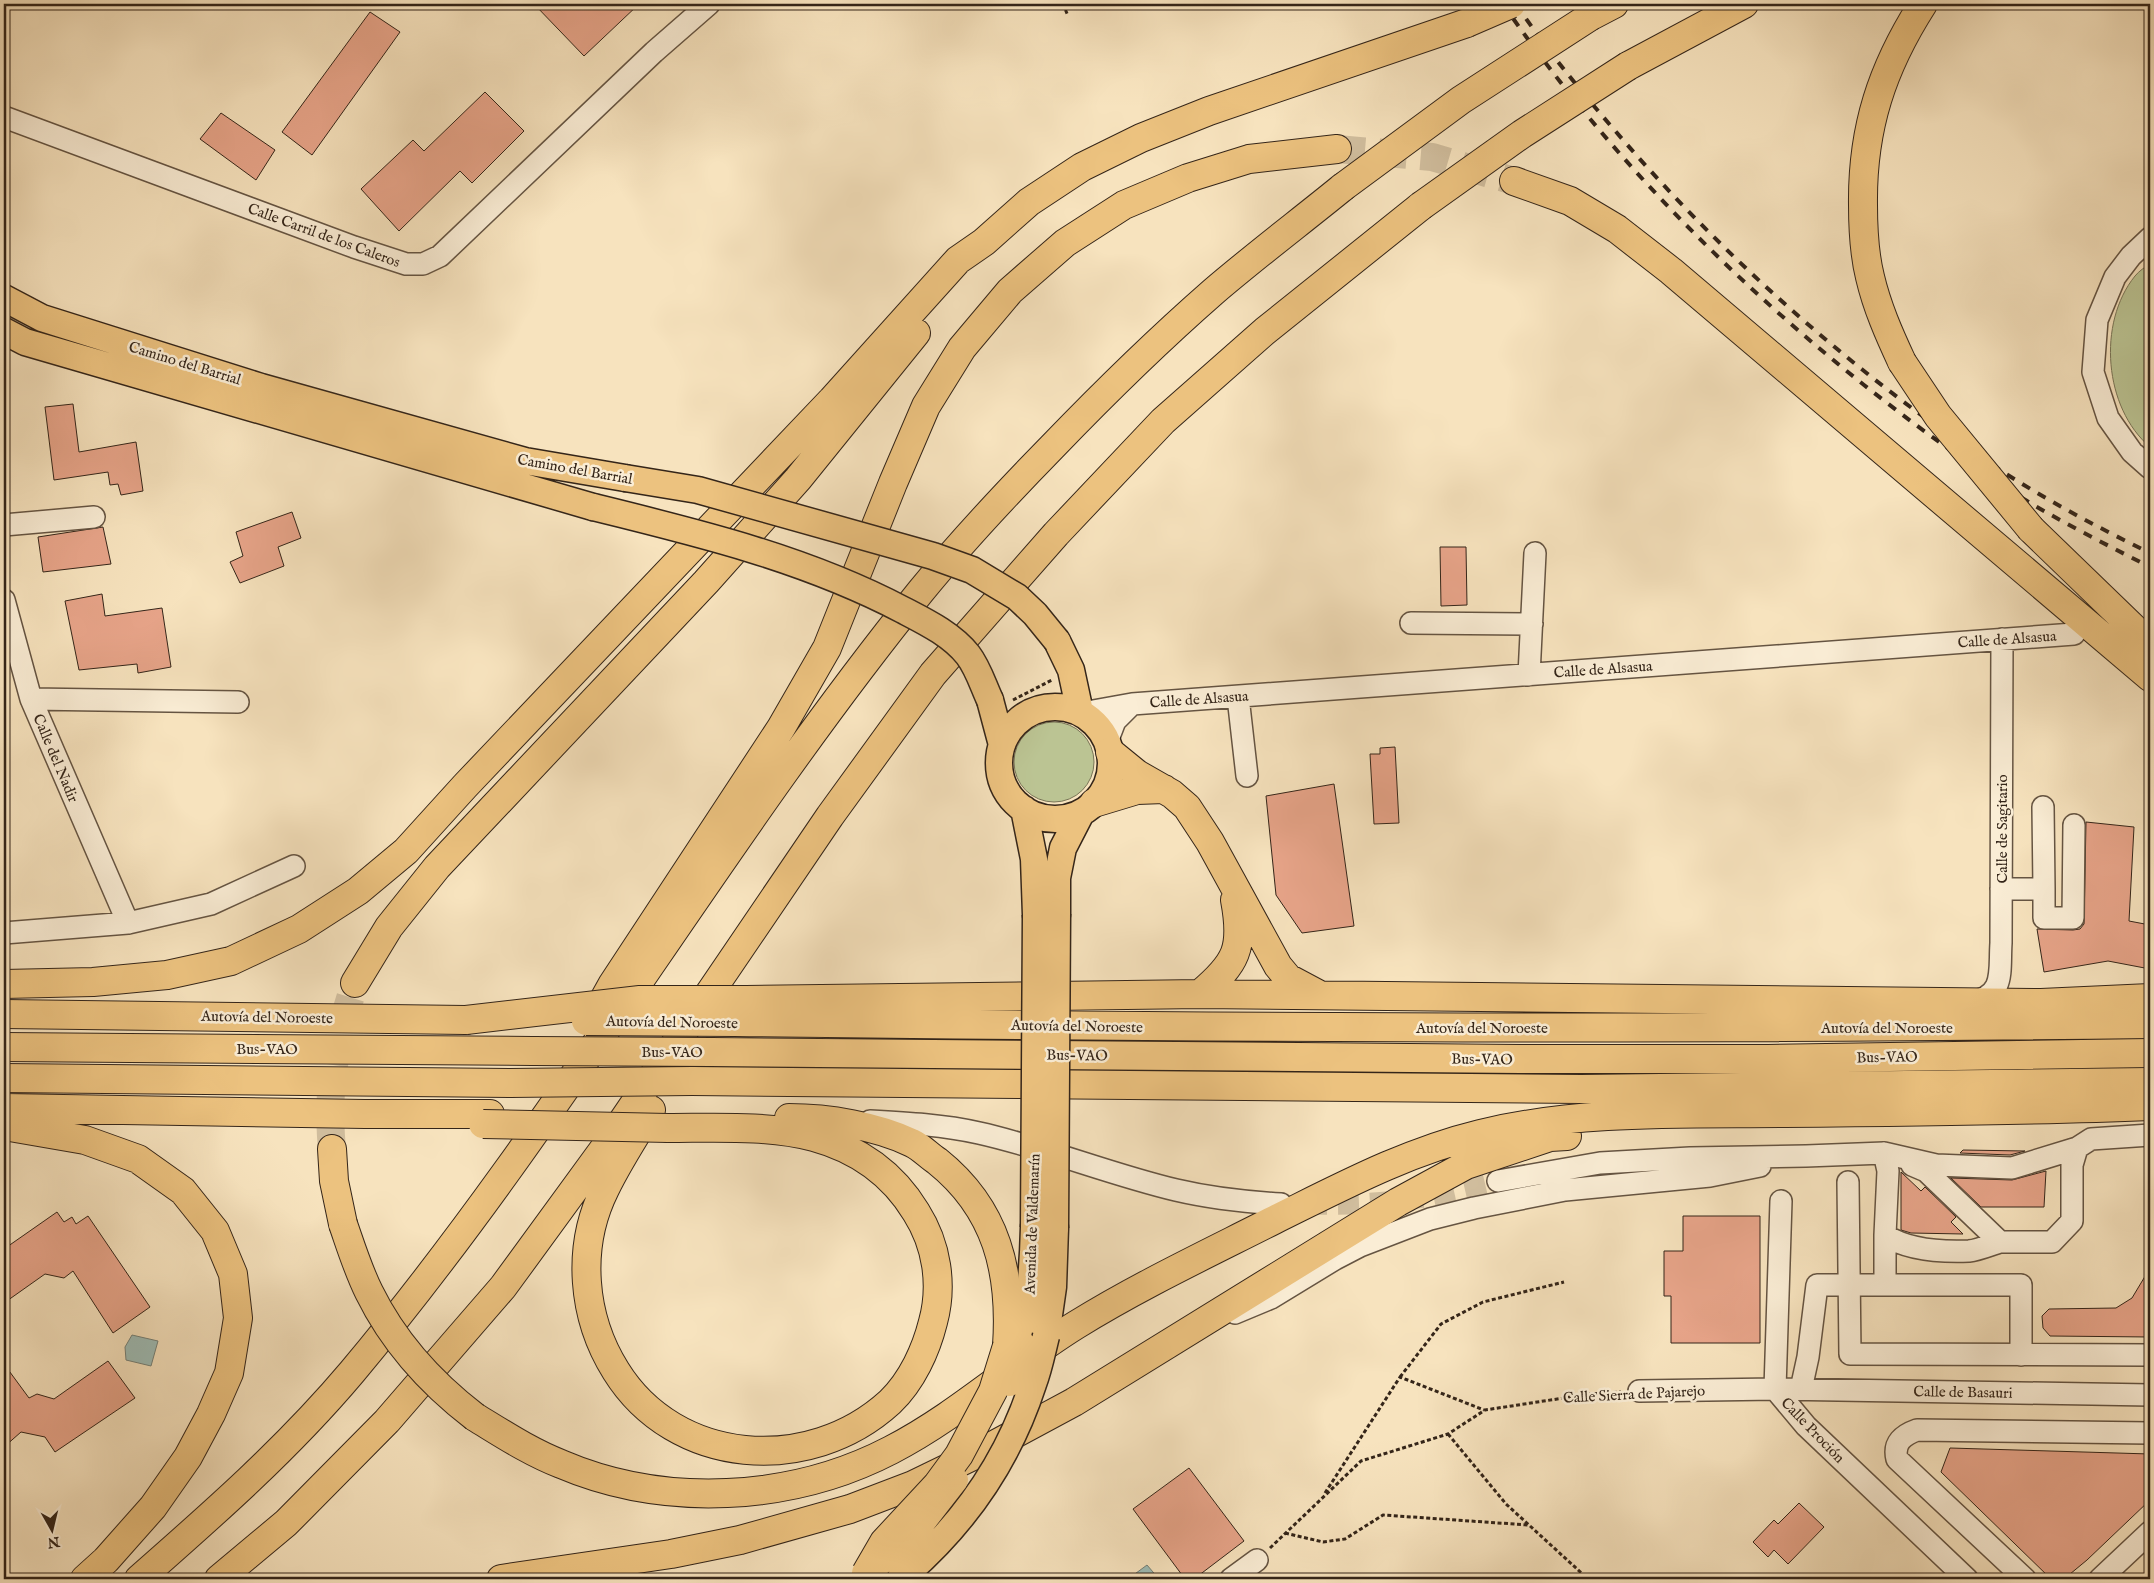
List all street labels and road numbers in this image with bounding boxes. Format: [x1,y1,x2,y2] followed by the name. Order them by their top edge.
[245,199,403,272] street label: Calle Carril de los Caleros
[126,337,244,390] street label: Camino del Barrial
[516,450,635,489] street label: Camino del Barrial
[1957,627,2058,652] street label: Calle de Alsasua
[1553,657,1654,682] street label: Calle de Alsasua
[1149,687,1250,712] street label: Calle de Alsasua
[28,711,83,806] street label: Calle del Nadir
[1993,774,2012,884] street label: Calle de Sagitario
[200,1007,333,1028] street label: Autovía del Noroeste
[605,1012,738,1033] street label: Autovía del Noroeste
[1010,1016,1143,1037] street label: Autovía del Noroeste
[1415,1019,1548,1038] street label: Autovía del Noroeste
[1820,1019,1953,1038] street label: Autovía del Noroeste
[236,1040,298,1059] street label: Bus-VAO
[641,1043,703,1062] street label: Bus-VAO
[1046,1045,1108,1066] street label: Bus-VAO
[1856,1047,1918,1068] street label: Bus-VAO
[1451,1049,1513,1070] street label: Bus-VAO
[1021,1153,1044,1296] street label: Avenida de Valdemarín
[1563,1381,1705,1408] street label: Calle Sierra de Pajarejo
[1913,1382,2013,1403] street label: Calle de Basauri
[1777,1393,1849,1467] street label: Calle Proción

